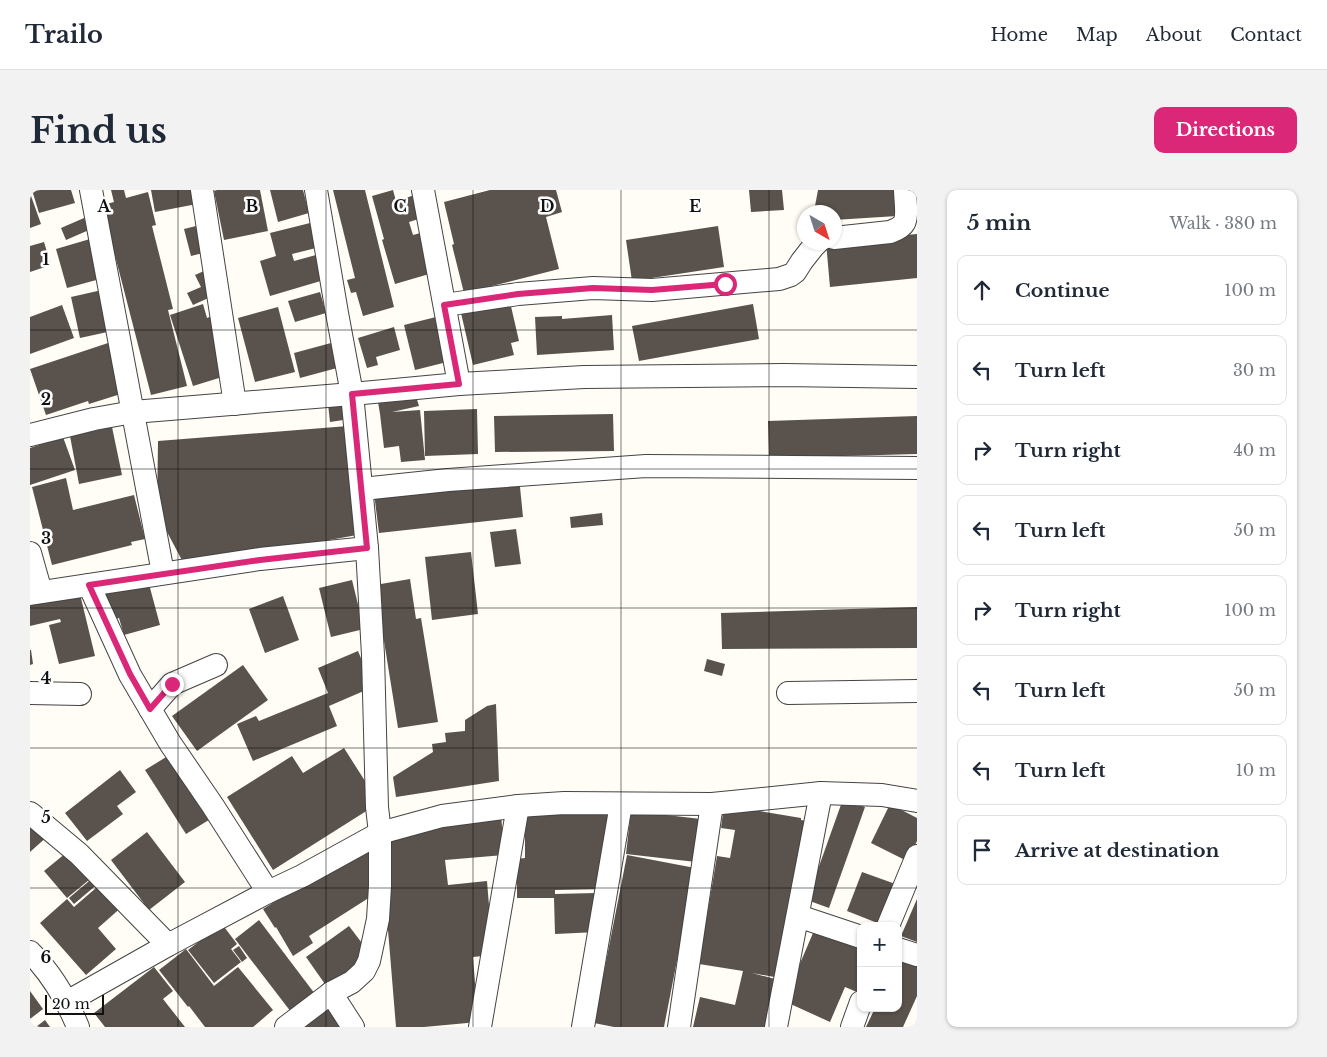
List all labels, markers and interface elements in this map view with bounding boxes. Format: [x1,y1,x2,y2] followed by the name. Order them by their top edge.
[25,20,103,49] text: Trailo
[990,24,1048,46] text: Home
[1076,24,1118,46] text: Map
[1146,24,1202,46] text: About
[1230,24,1302,46] text: Contact
[1154,107,1297,153] button: Directions
[30,109,167,152] text: Find us
[97,196,112,216] text: A
[246,196,259,216] text: B
[393,196,407,216] text: C
[540,196,554,216] text: D
[689,196,701,216] text: E
[797,205,842,250] north arrow
[967,210,1031,236] text: 5 min
[1169,213,1277,233] text: Walk · 380 m
[43,249,50,269] text: 1
[714,273,737,296] route start
[968,276,996,304] icon: ahead
[1015,279,1110,302] text: Continue
[1224,280,1276,300] text: 100 m
[968,356,996,384] icon: left
[1015,359,1106,382] text: Turn left
[1233,360,1276,380] text: 30 m
[41,389,51,409] text: 2
[968,436,996,464] icon: right
[1015,439,1121,462] text: Turn right
[1233,440,1276,460] text: 40 m
[968,516,996,544] icon: left
[1015,519,1106,542] text: Turn left
[1234,520,1276,540] text: 50 m
[41,528,51,548] text: 3
[968,596,996,624] icon: right
[1015,599,1121,622] text: Turn right
[1224,600,1276,620] text: 100 m
[41,668,51,688] text: 4
[161,673,184,696] route end
[968,676,996,704] icon: left
[1015,679,1106,702] text: Turn left
[1234,680,1276,700] text: 50 m
[968,756,996,784] icon: left
[1015,759,1106,782] text: Turn left
[1236,760,1276,780] text: 10 m
[41,807,51,827] text: 5
[968,836,996,864] icon: arrive
[1015,839,1219,862] text: Arrive at destination
[857,922,902,1012] map controls
[857,922,902,967] button: +
[41,947,52,967] text: 6
[857,967,902,1012] button: −
[45,992,104,1015] scale bar
[52,995,90,1013] text: 20 m

